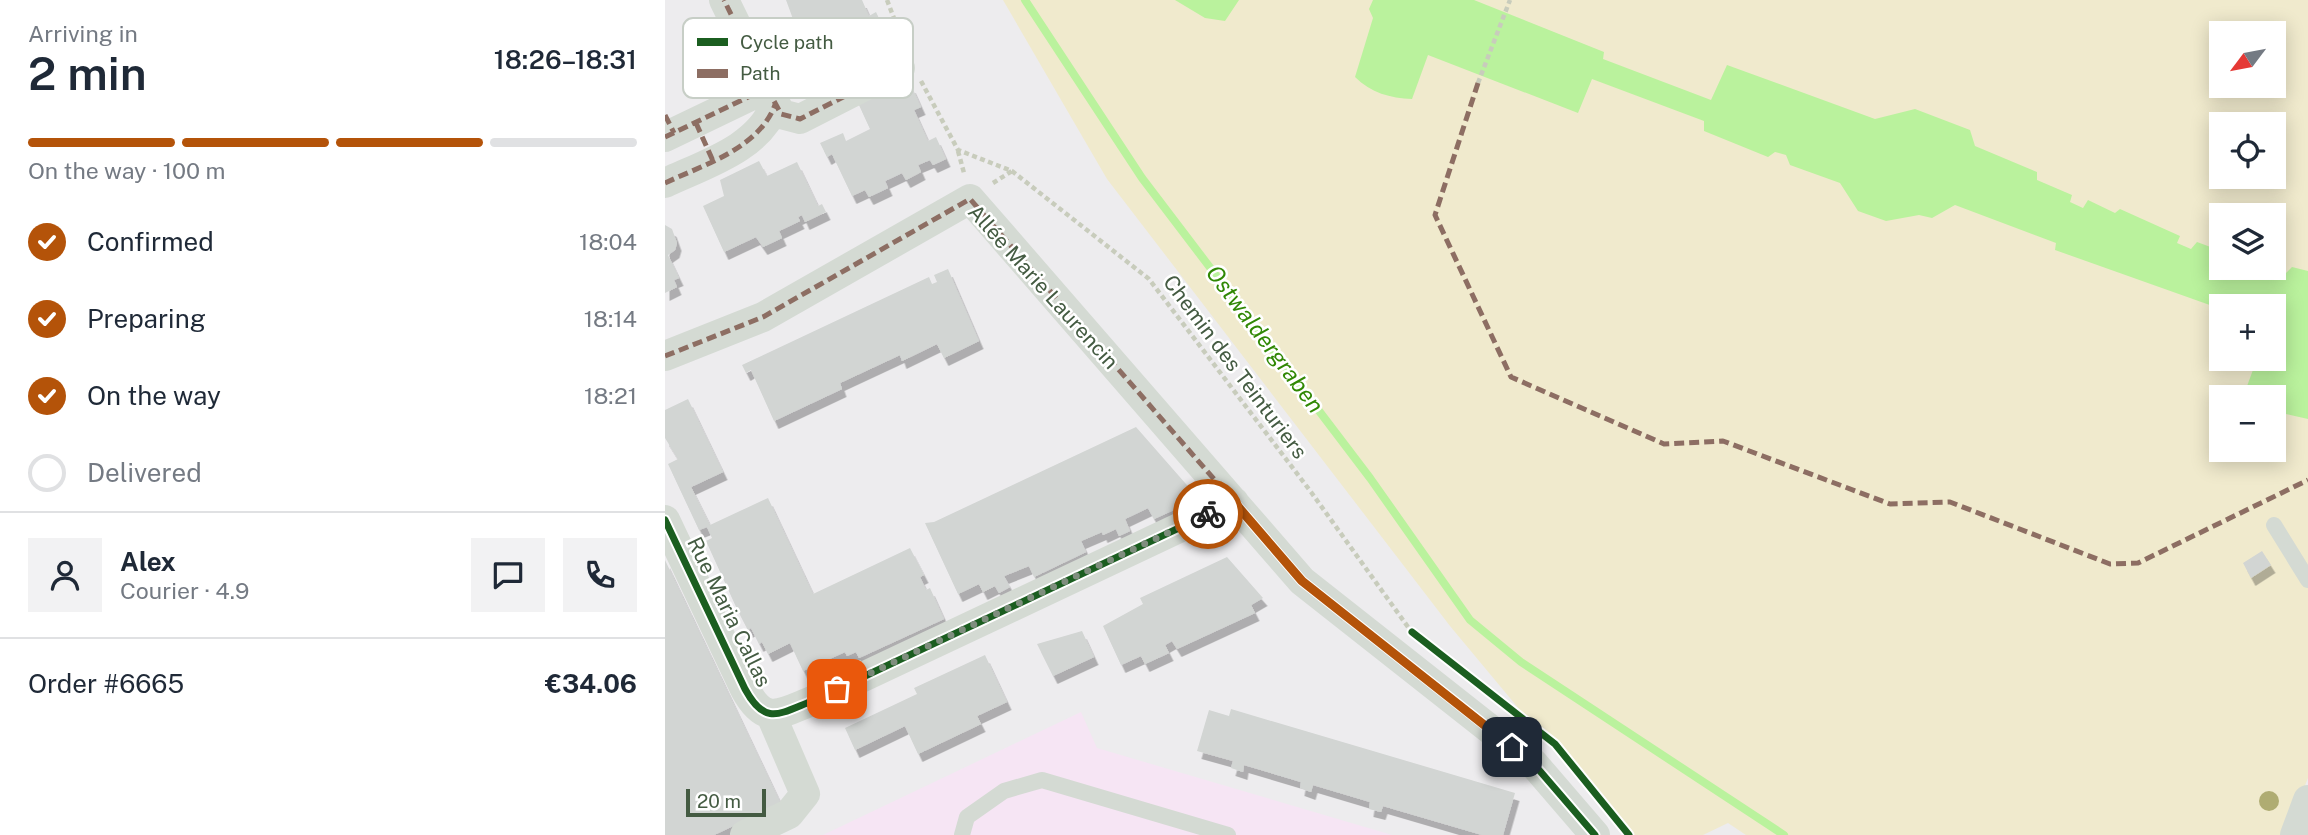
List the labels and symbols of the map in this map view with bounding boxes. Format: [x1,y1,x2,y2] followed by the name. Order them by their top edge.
[683,18,913,98] legend
[2209,21,2285,98] north arrow
[740,31,833,53] text: Cycle path
[740,62,780,84] text: Path
[963,199,1124,374] street label: Allée Marie Laurencin
[1201,260,1330,418] water label: Ostwaldergraben
[1158,270,1313,463] street label: Chemin des Teinturiers
[1173,479,1243,549] courier
[682,533,777,691] street label: Rue Maria Callas
[807,659,867,719] pin
[1482,717,1542,777] pin
[686,786,767,818] scale bar

